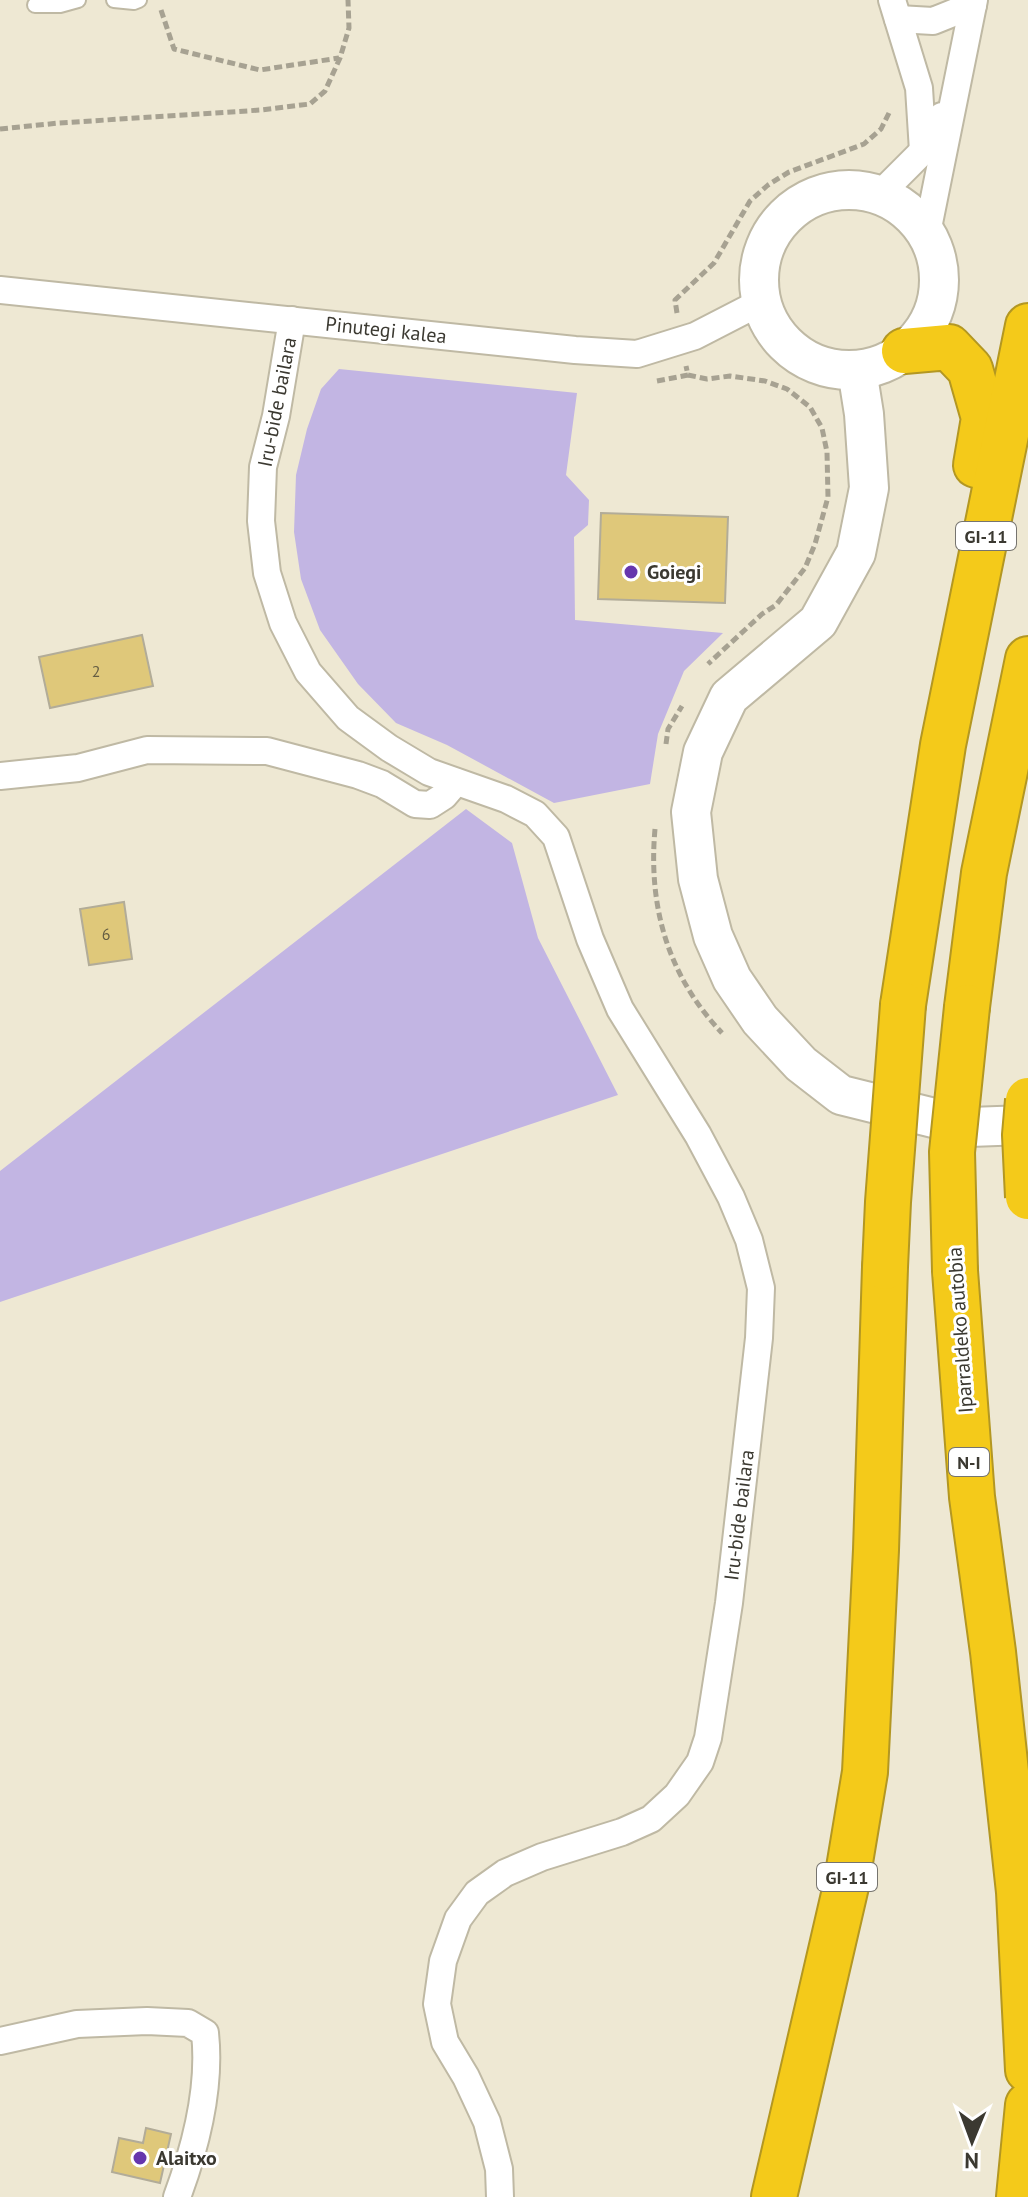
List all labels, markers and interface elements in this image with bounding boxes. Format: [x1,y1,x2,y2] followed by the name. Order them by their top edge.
[324,311,448,349] street label: Pinutegi kalea
[252,335,302,469] street label: Iru-bide bailara
[956,522,1016,550] road number: GI-11
[647,559,701,585] place label: Goiegi
[622,563,640,581] marker: Goiegi
[92,661,100,681] house number: 2
[102,924,110,944] house number: 6
[941,1246,979,1414] street label: Iparraldeko autobia
[718,1448,760,1582] street label: Iru-bide bailara
[949,1448,989,1476] road number: N-I
[817,1863,877,1891] road number: GI-11
[932,2101,1012,2181] north arrow
[156,2145,217,2171] place label: Alaitxo
[964,2147,979,2175] text: N
[131,2149,149,2167] marker: Alaitxo

